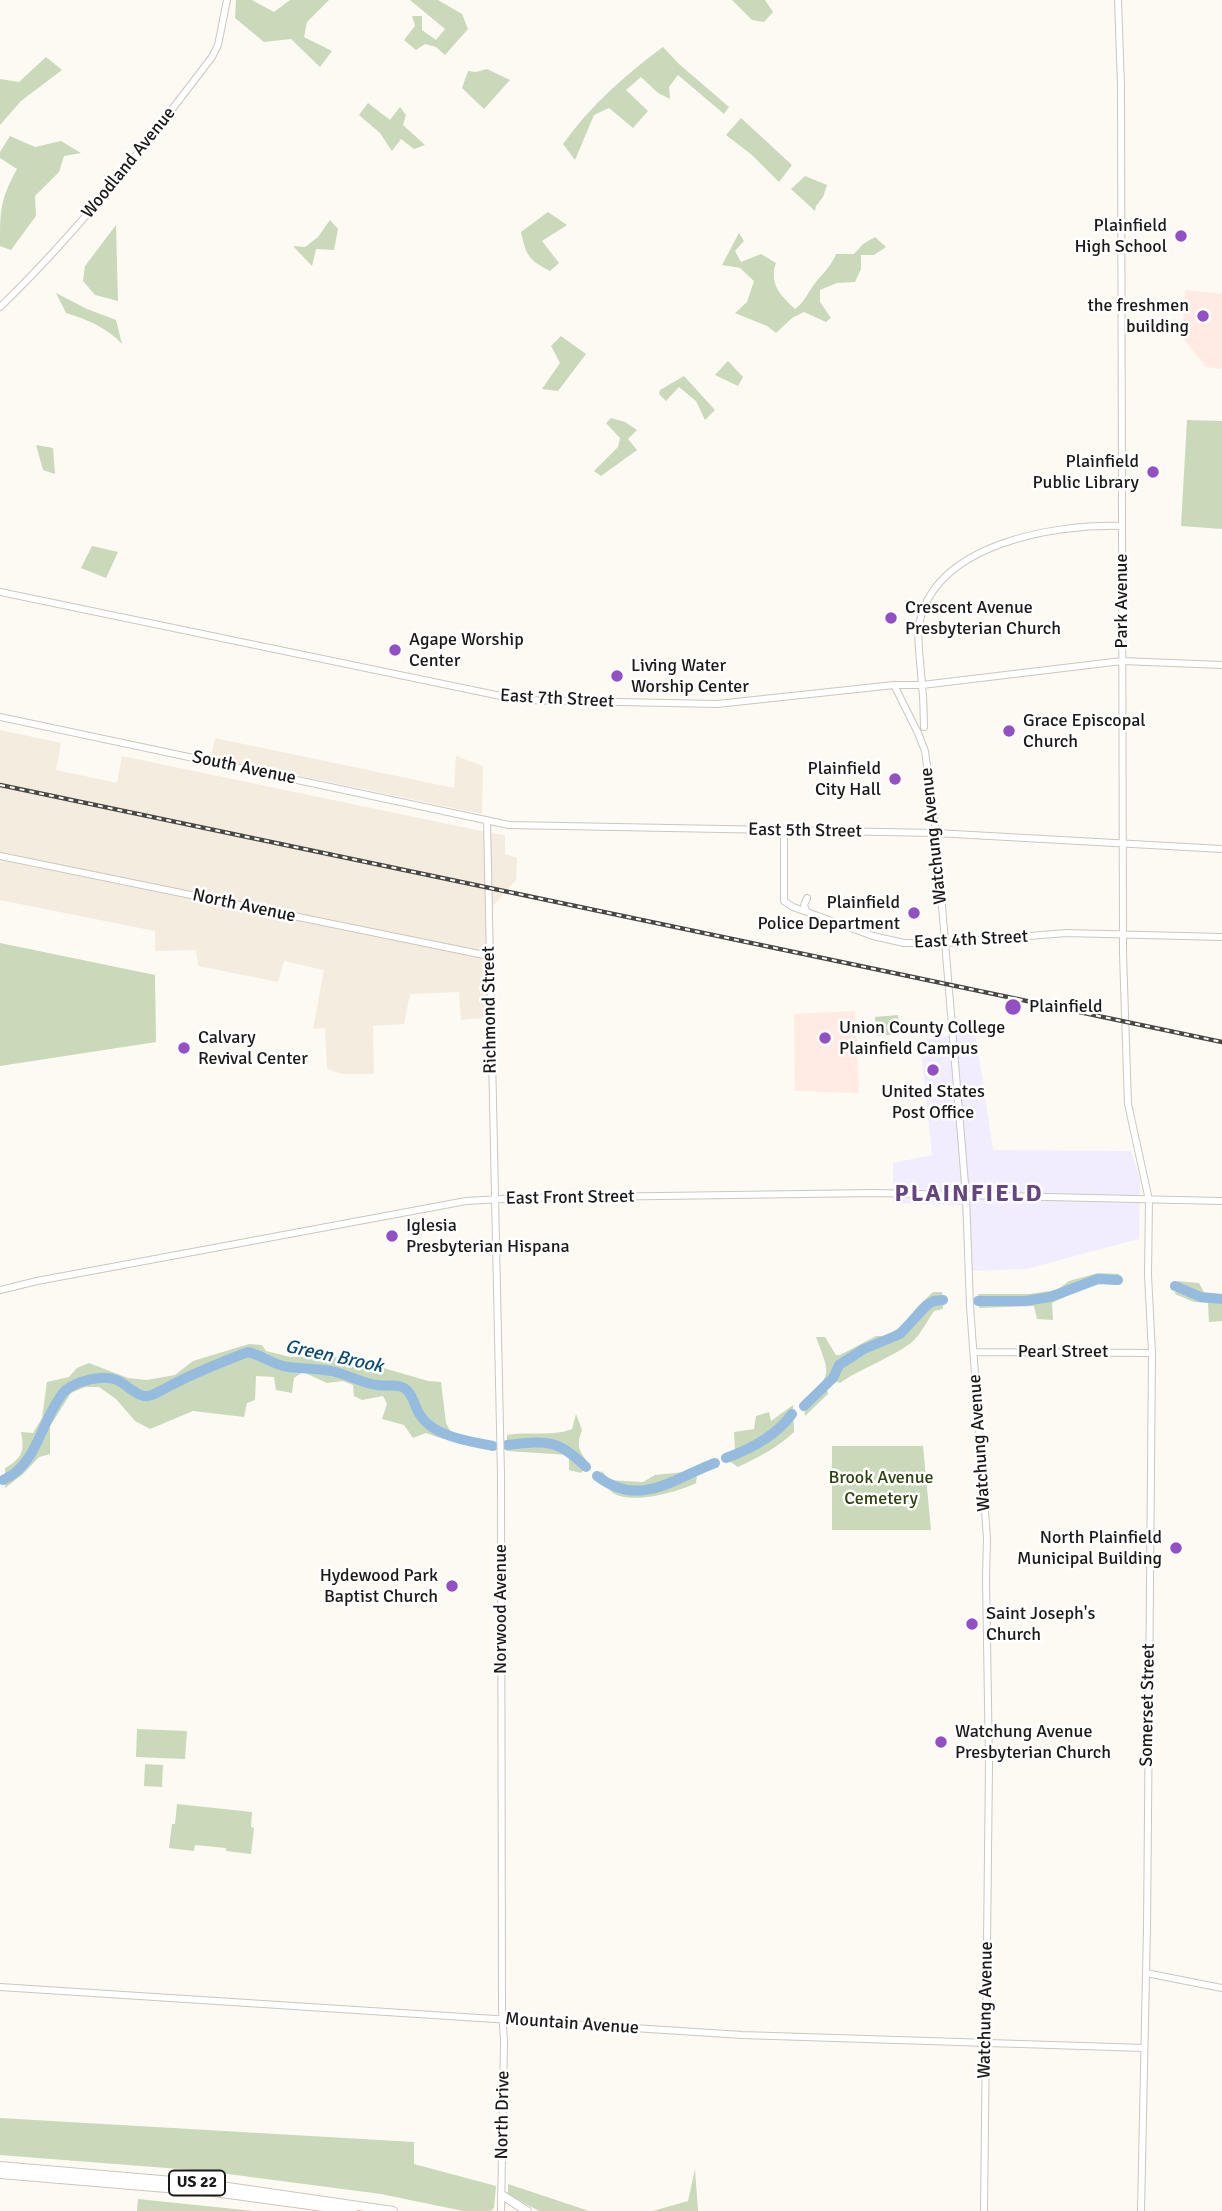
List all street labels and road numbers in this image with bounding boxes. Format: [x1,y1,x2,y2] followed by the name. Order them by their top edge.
[78,103,180,223] street label: Woodland Avenue
[1111,554,1133,648] street label: Park Avenue
[500,685,614,713] street label: East 7th Street
[190,746,298,790] street label: South Avenue
[916,767,952,905] street label: Watchung Avenue
[748,819,862,843] street label: East 5th Street
[190,885,298,927] street label: North Avenue
[914,926,1028,954] street label: East 4th Street
[478,946,502,1074] street label: Richmond Street
[505,1186,635,1210] street label: East Front Street
[1018,1341,1108,1363] street label: Pearl Street
[964,1374,996,1512] street label: Watchung Avenue
[490,1544,512,1674] street label: Norwood Avenue
[1136,1643,1160,1767] street label: Somerset Street
[974,1941,998,2079] street label: Watchung Avenue
[504,2009,640,2039] street label: Mountain Avenue
[491,2070,515,2160] street label: North Drive
[169,2170,225,2196] road number: US 22

